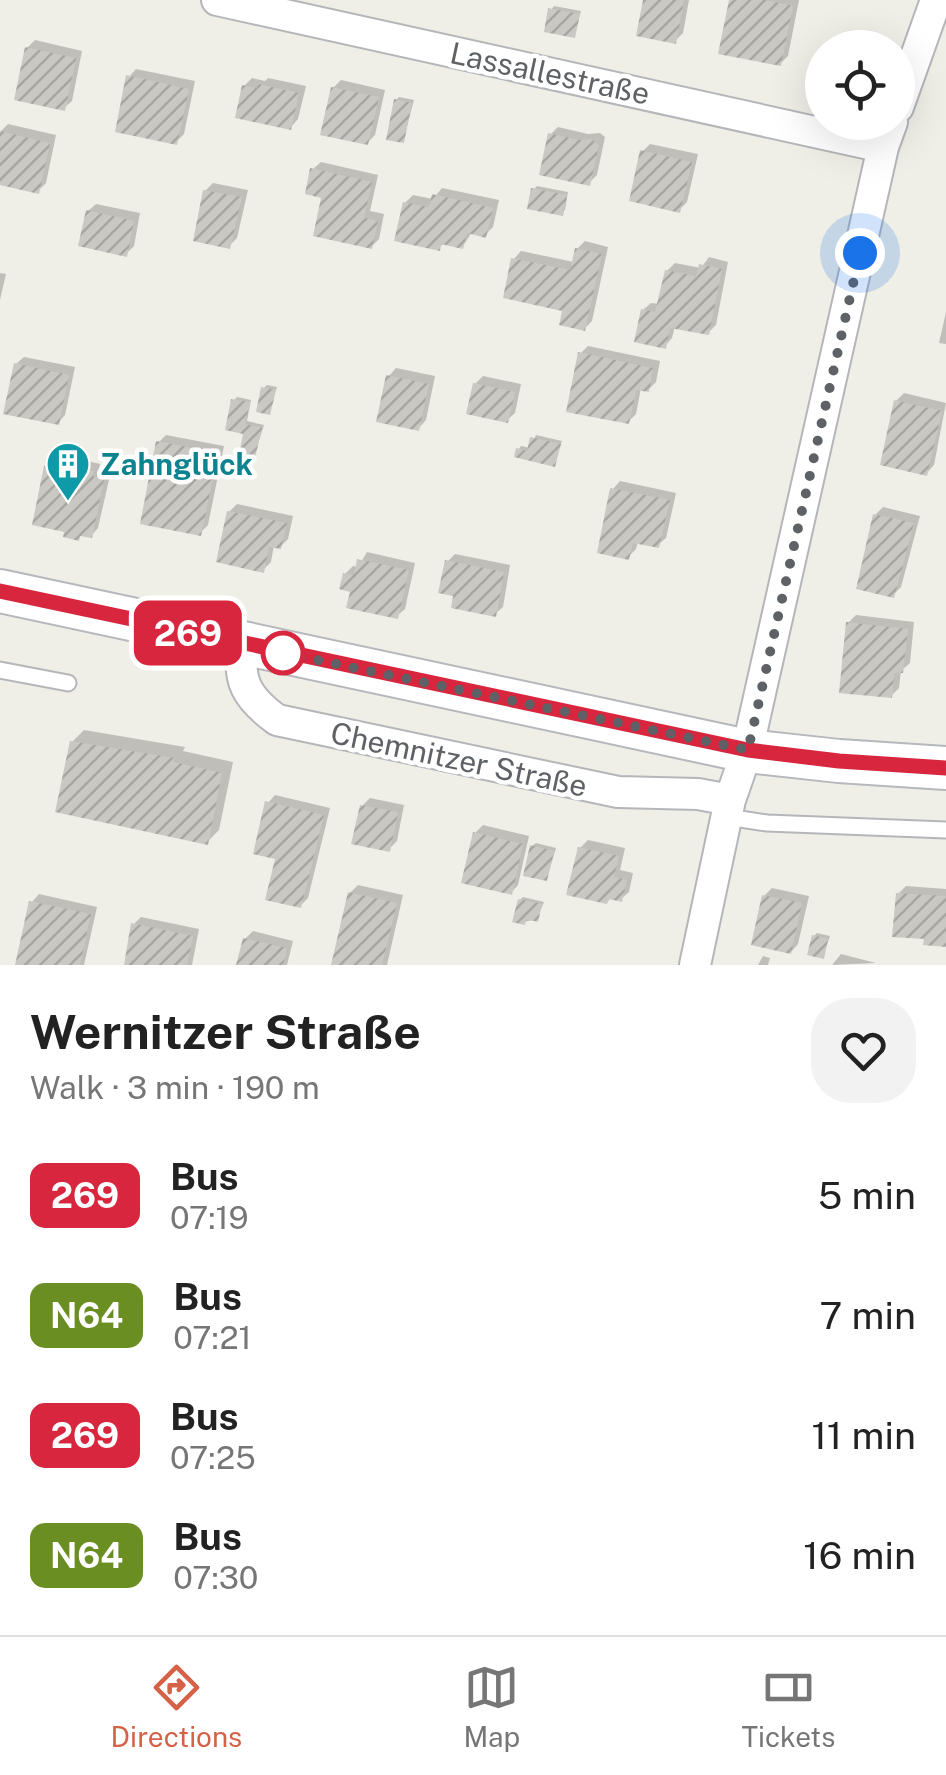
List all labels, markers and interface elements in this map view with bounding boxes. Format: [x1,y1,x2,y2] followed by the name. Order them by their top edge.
[805,30,915,140] map controls
[805,30,915,140] button: locate
[447,34,653,112] street label: Lassallestraße
[835,228,885,278] your location
[45,441,91,502] building icon: Zahnglück
[100,446,253,482] place label: Zahnglück
[130,600,246,666] line badge: 269
[154,613,222,654] text: 269
[262,632,304,674] unlabelled marker
[328,714,590,804] street label: Chemnitzer Straße
[811,998,916,1103] button: heart
[30,1003,421,1060] text: Wernitzer Straße
[30,1069,320,1106] text: Walk · 3 min · 190 m
[170,1154,239,1199] text: Bus
[818,1173,916,1218] text: 5 min
[51,1175,119,1216] text: 269
[170,1199,248,1236] text: 07:19
[173,1274,242,1319] text: Bus
[819,1293,916,1338] text: 7 min
[50,1295,123,1336] text: N64
[173,1319,252,1356] text: 07:21
[170,1394,239,1439] text: Bus
[811,1413,916,1458] text: 11 min
[51,1415,119,1456] text: 269
[170,1439,256,1476] text: 07:25
[173,1514,242,1559] text: Bus
[803,1533,916,1578] text: 16 min
[50,1535,123,1576] text: N64
[173,1559,258,1596] text: 07:30
[111,1660,242,1753] tab: Directions
[463,1660,520,1753] tab: Map
[741,1660,835,1753] tab: Tickets

